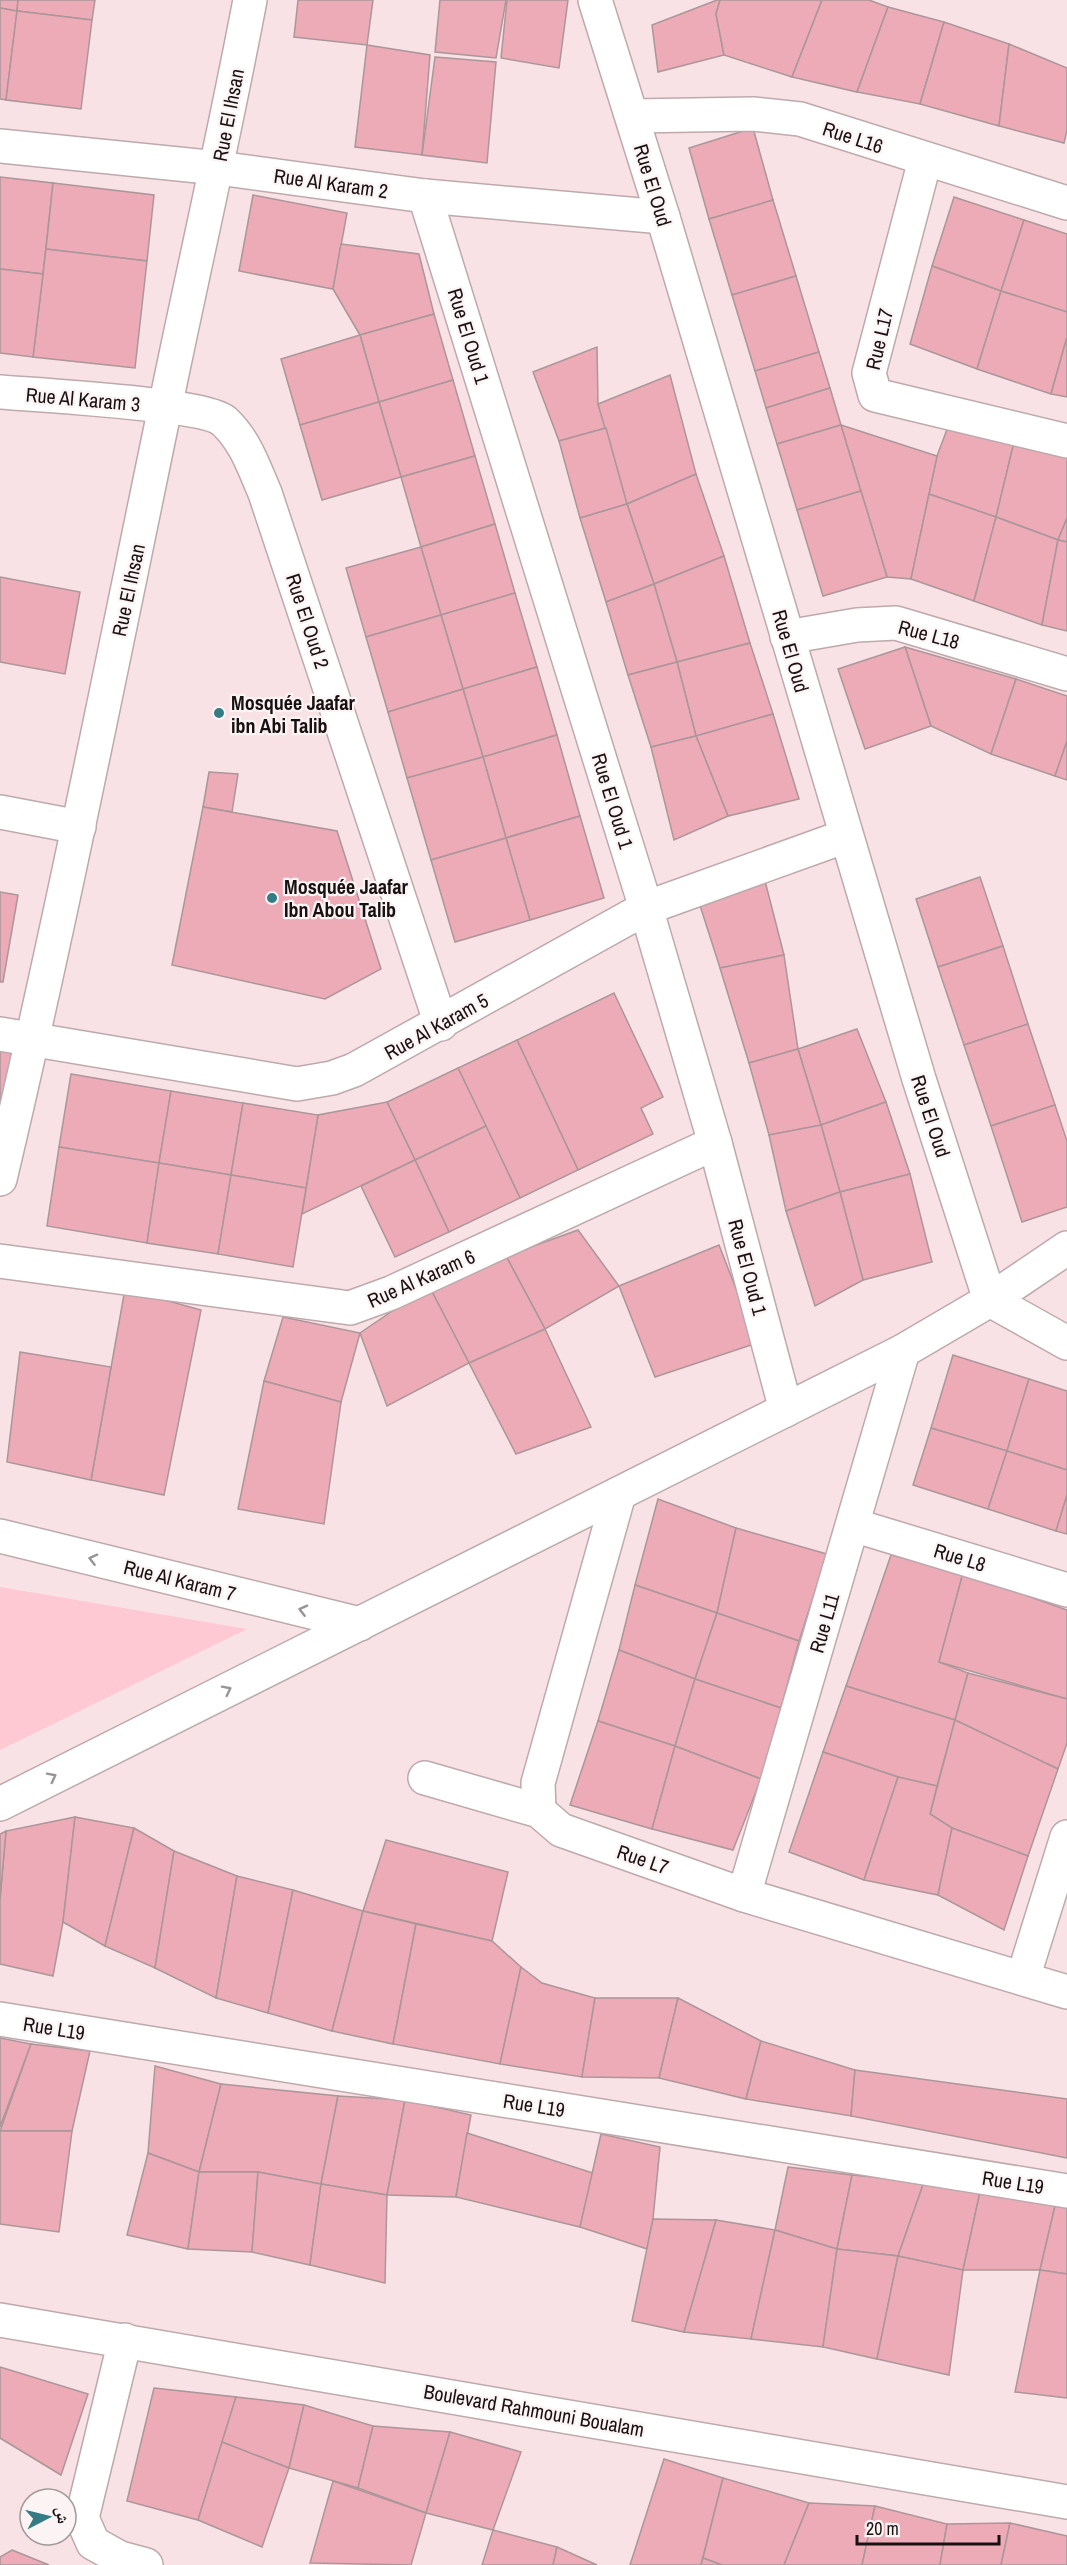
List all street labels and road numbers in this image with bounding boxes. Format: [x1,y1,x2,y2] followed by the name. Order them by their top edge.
[206,66,250,164] street label: Rue El Ihsan
[819,115,887,159] street label: Rue L16
[628,141,678,229] street label: Rue El Oud
[272,162,390,204] street label: Rue Al Karam 2
[442,285,496,387] street label: Rue El Oud 1
[859,306,899,372] street label: Rue L17
[25,381,141,417] street label: Rue Al Karam 3
[105,541,151,639] street label: Rue El Ihsan
[280,570,336,672] street label: Rue El Oud 2
[766,607,816,695] street label: Rue El Oud
[896,613,962,655] street label: Rue L18
[586,750,640,852] street label: Rue El Oud 1
[379,986,493,1066] street label: Rue Al Karam 5
[905,1072,957,1160] street label: Rue El Oud
[722,1216,774,1318] street label: Rue El Oud 1
[363,1242,479,1314] street label: Rue Al Karam 6
[931,1536,989,1578] street label: Rue L8
[121,1553,239,1607] street label: Rue Al Karam 7
[803,1590,845,1656] street label: Rue L11
[614,1838,672,1880] street label: Rue L7
[21,2010,87,2046] street label: Rue L19
[501,2087,567,2123] street label: Rue L19
[980,2164,1046,2200] street label: Rue L19
[422,2377,646,2443] street label: Boulevard Rahmouni Boualam

